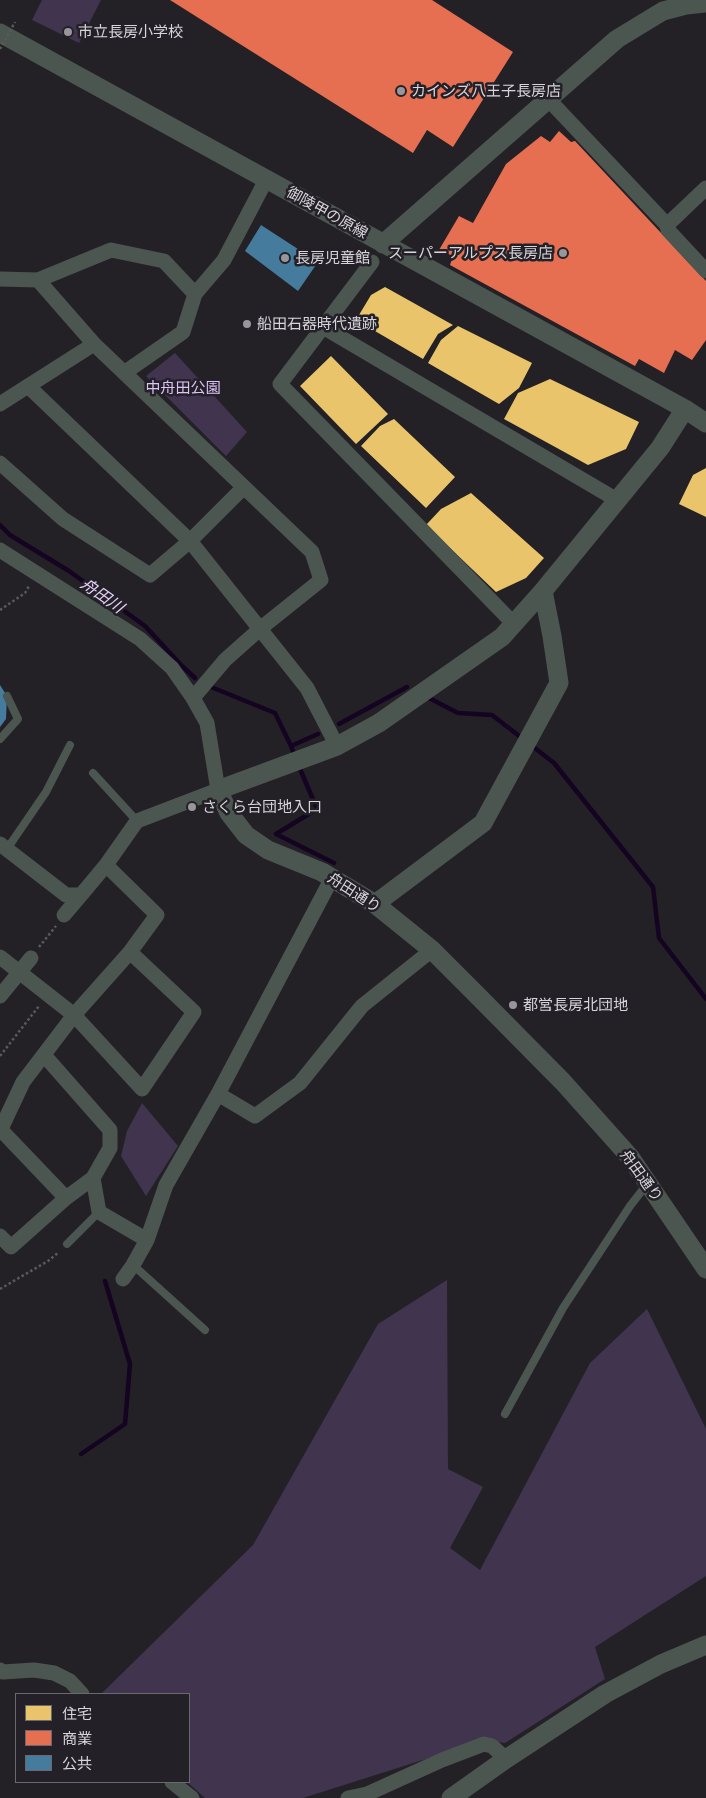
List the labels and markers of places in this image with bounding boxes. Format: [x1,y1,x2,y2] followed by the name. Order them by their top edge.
[78,23,183,41] place label: 市立長房小学校
[62,26,74,38] marker: 市立長房小学校
[411,82,561,100] place label: カインズ八王子長房店
[395,85,407,97] marker: カインズ八王子長房店
[388,244,553,262] place label: スーパーアルプス長房店
[557,247,569,259] marker: スーパーアルプス長房店
[295,249,370,267] place label: 長房児童館
[279,252,291,264] marker: 長房児童館
[257,315,377,333] place label: 船田石器時代遺跡
[241,318,253,330] marker: 船田石器時代遺跡
[202,798,322,816] place label: さくら台団地入口
[186,801,198,813] marker: さくら台団地入口
[523,996,628,1014] place label: 都営長房北団地
[507,999,519,1011] marker: 都営長房北団地

